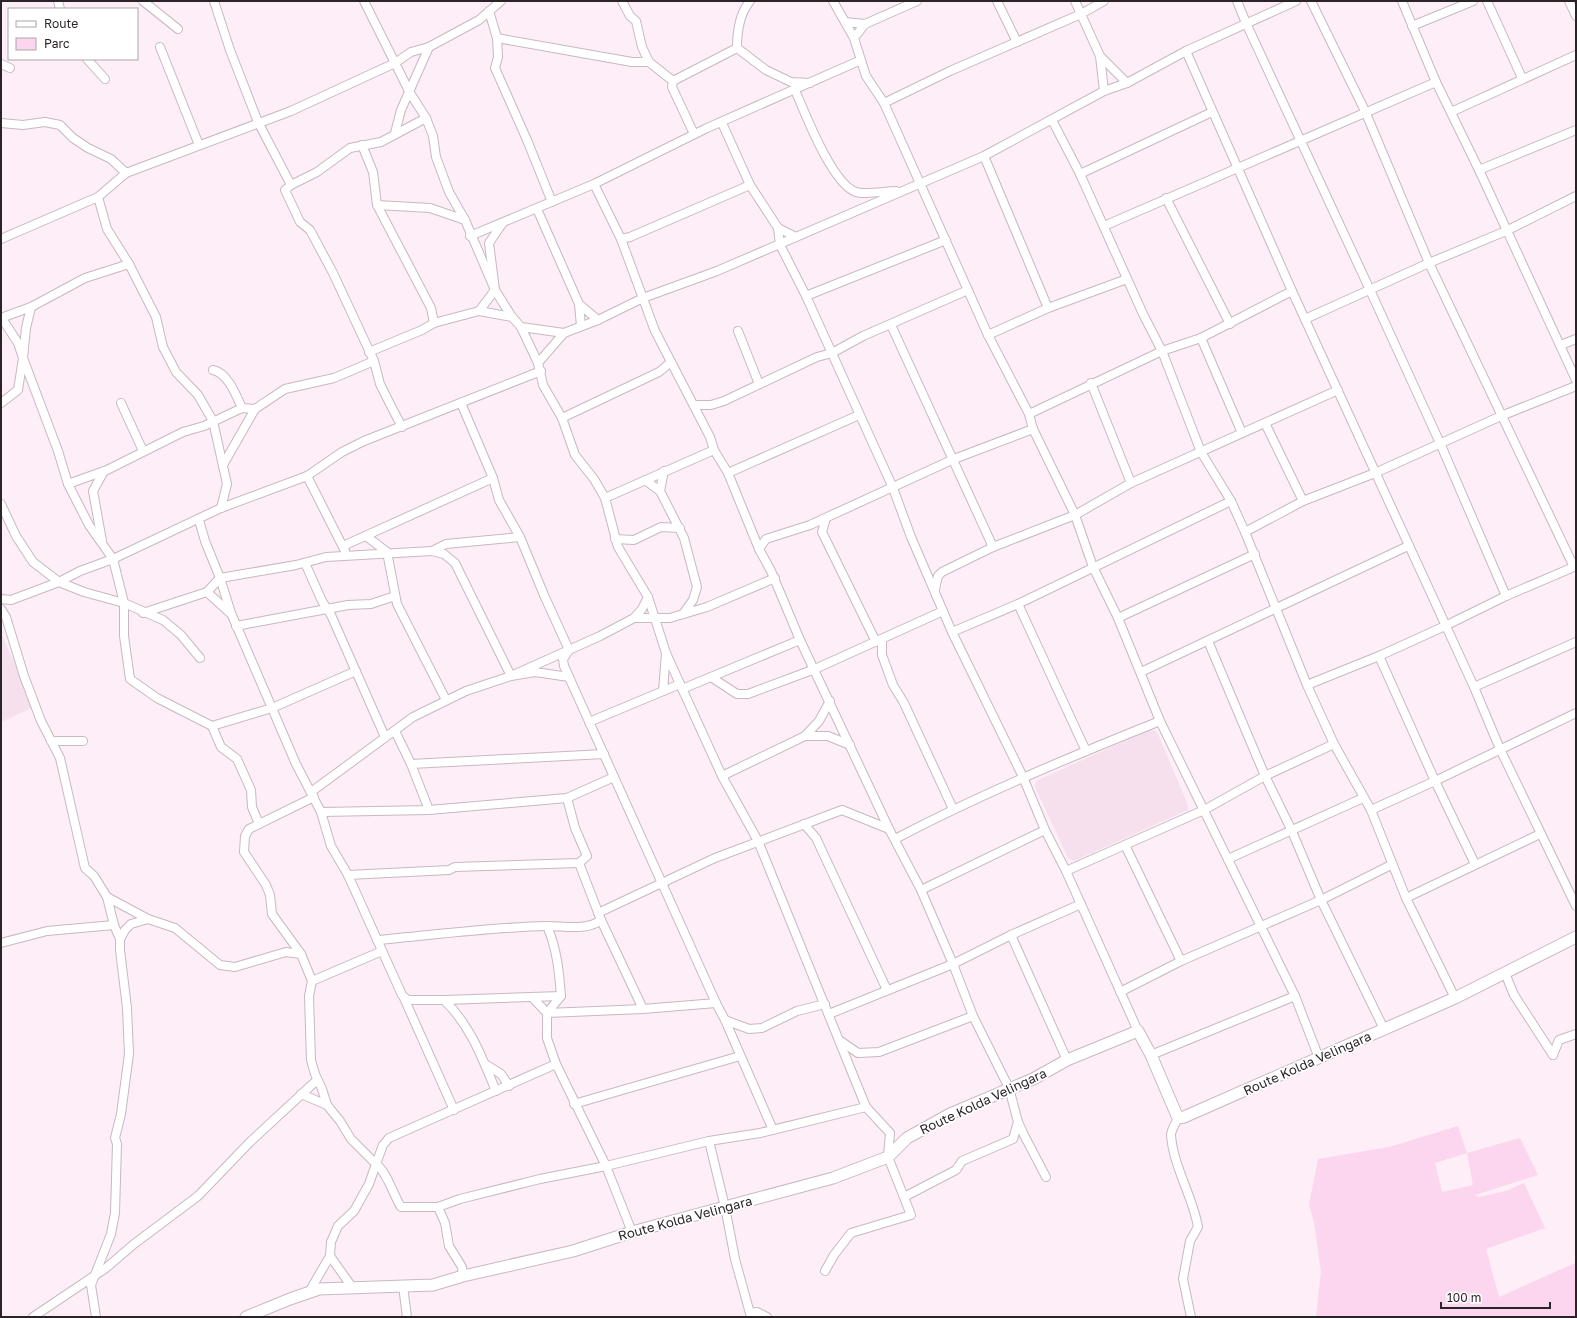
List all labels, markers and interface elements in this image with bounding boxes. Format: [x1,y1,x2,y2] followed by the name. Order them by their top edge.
[8,8,138,60] legend
[44,16,78,31] text: Route
[44,36,70,51] text: Parc
[1241,1028,1373,1098] street label: Route Kolda Velingara
[917,1065,1049,1137] street label: Route Kolda Velingara
[616,1192,754,1244] street label: Route Kolda Velingara
[1441,1284,1550,1310] scale bar
[1447,1290,1481,1305] text: 100 m

